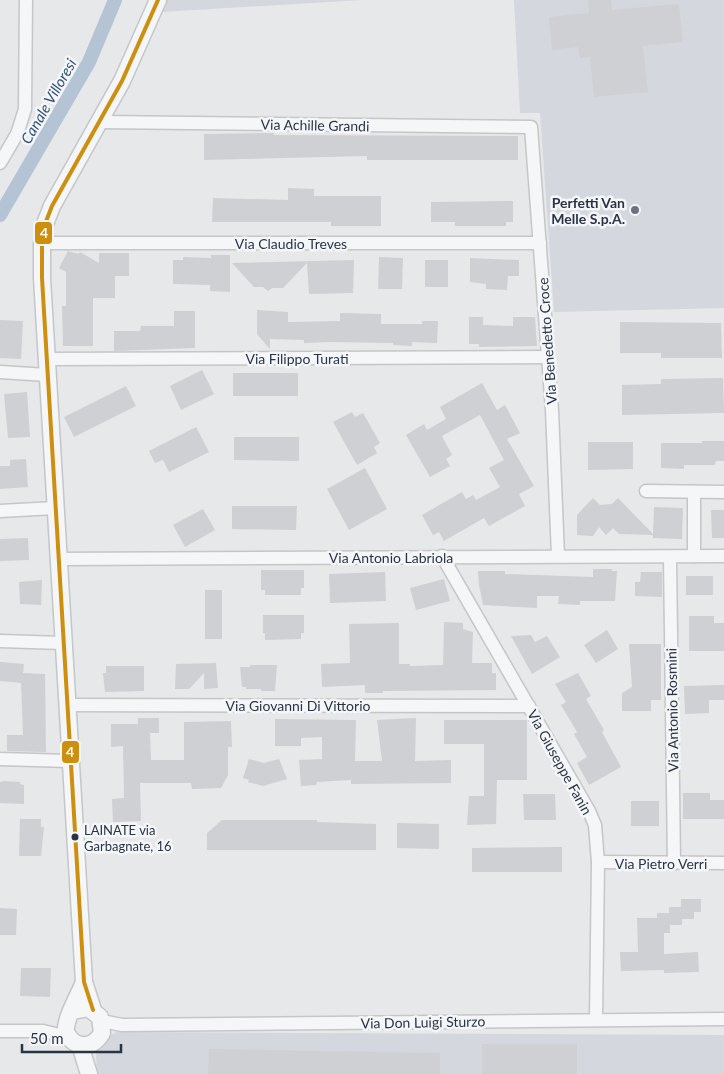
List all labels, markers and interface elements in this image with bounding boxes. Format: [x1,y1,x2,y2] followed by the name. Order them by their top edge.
[16,55,80,147] water label: Canale Villoresi
[261,116,369,134] street label: Via Achille Grandi
[551,194,625,227] place label: Perfetti Van Melle S.p.A.
[629,204,641,216] marker: Perfetti Van Melle S.p.A.
[34,221,53,245] line badge: 4
[40,224,48,241] text: 4
[235,235,347,252] street label: Via Claudio Treves
[534,277,560,405] street label: Via Benedetto Croce
[245,350,349,367] street label: Via Filippo Turati
[329,549,453,566] street label: Via Antonio Labriola
[662,648,682,772] street label: Via Antonio Rosmini
[226,697,371,714] street label: Via Giovanni Di Vittorio
[524,706,596,818] street label: Via Giuseppe Fanin
[61,740,80,764] line badge: 4
[66,743,74,760] text: 4
[84,822,172,854] place label: LAINATE via Garbagnate, 16
[70,832,80,842] marker: LAINATE via Garbagnate, 16
[615,855,707,872] street label: Via Pietro Verri
[360,1012,486,1032] street label: Via Don Luigi Sturzo
[22,1022,121,1054] scale bar
[30,1029,64,1047] text: 50 m

